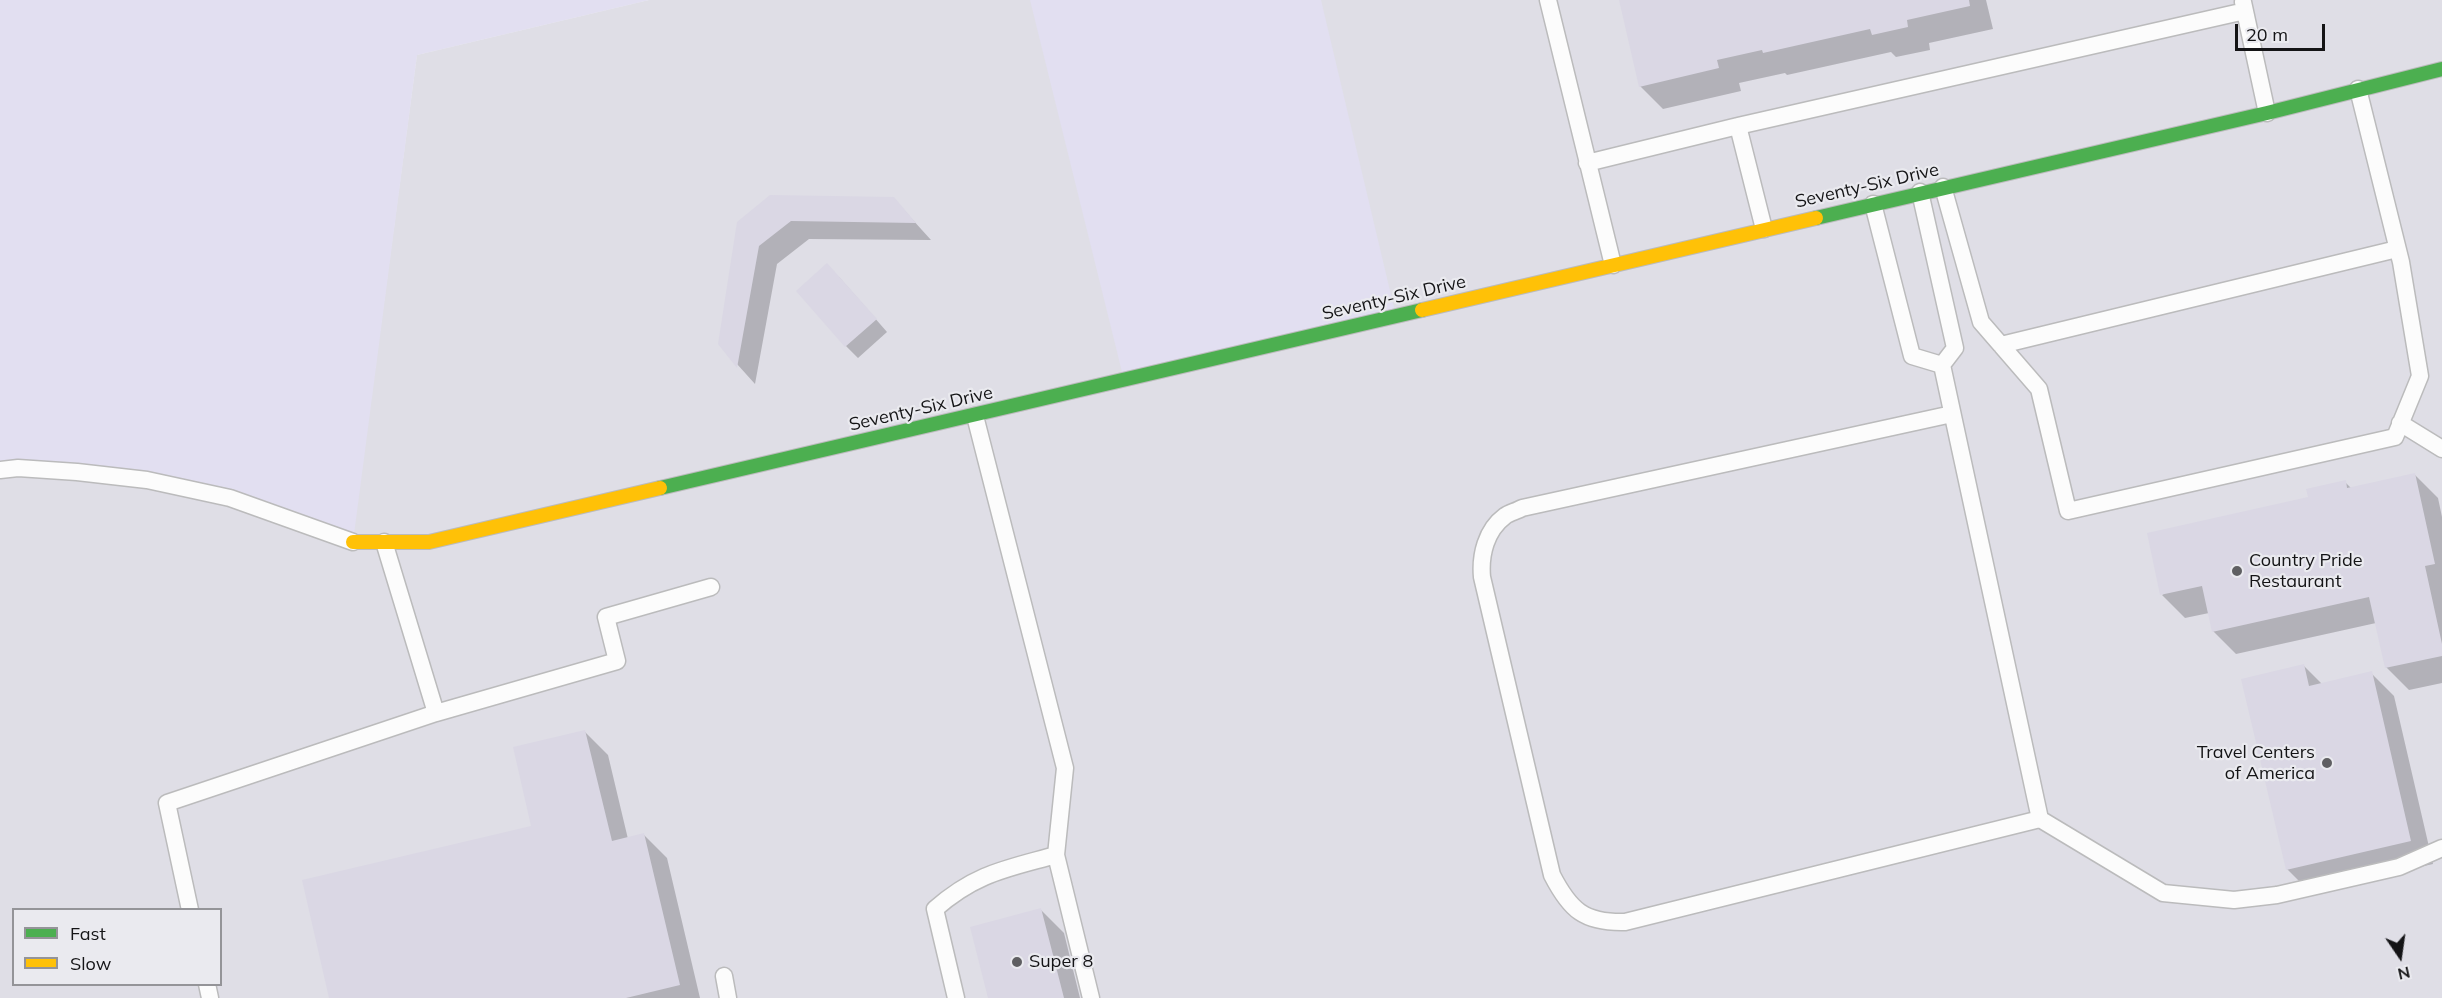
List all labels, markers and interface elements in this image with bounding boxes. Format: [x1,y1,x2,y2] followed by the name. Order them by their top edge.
[2238,12,2328,50] scale bar
[2246,23,2288,46] text: 20 m
[1793,159,1941,213] street label: Seventy-Six Drive
[1320,271,1468,325] street label: Seventy-Six Drive
[847,382,995,436] street label: Seventy-Six Drive
[2249,550,2362,592] place label: Country Pride Restaurant
[2230,564,2244,578] marker: Country Pride Restaurant
[2197,742,2315,784] place label: Travel Centers of America
[2320,756,2334,770] marker: Travel Centers of America
[12,908,222,986] legend
[70,922,106,945] text: Fast
[2370,926,2430,986] north arrow
[1029,951,1093,973] place label: Super 8
[70,952,111,975] text: Slow
[1010,955,1024,969] marker: Super 8
[2396,962,2412,985] text: N

